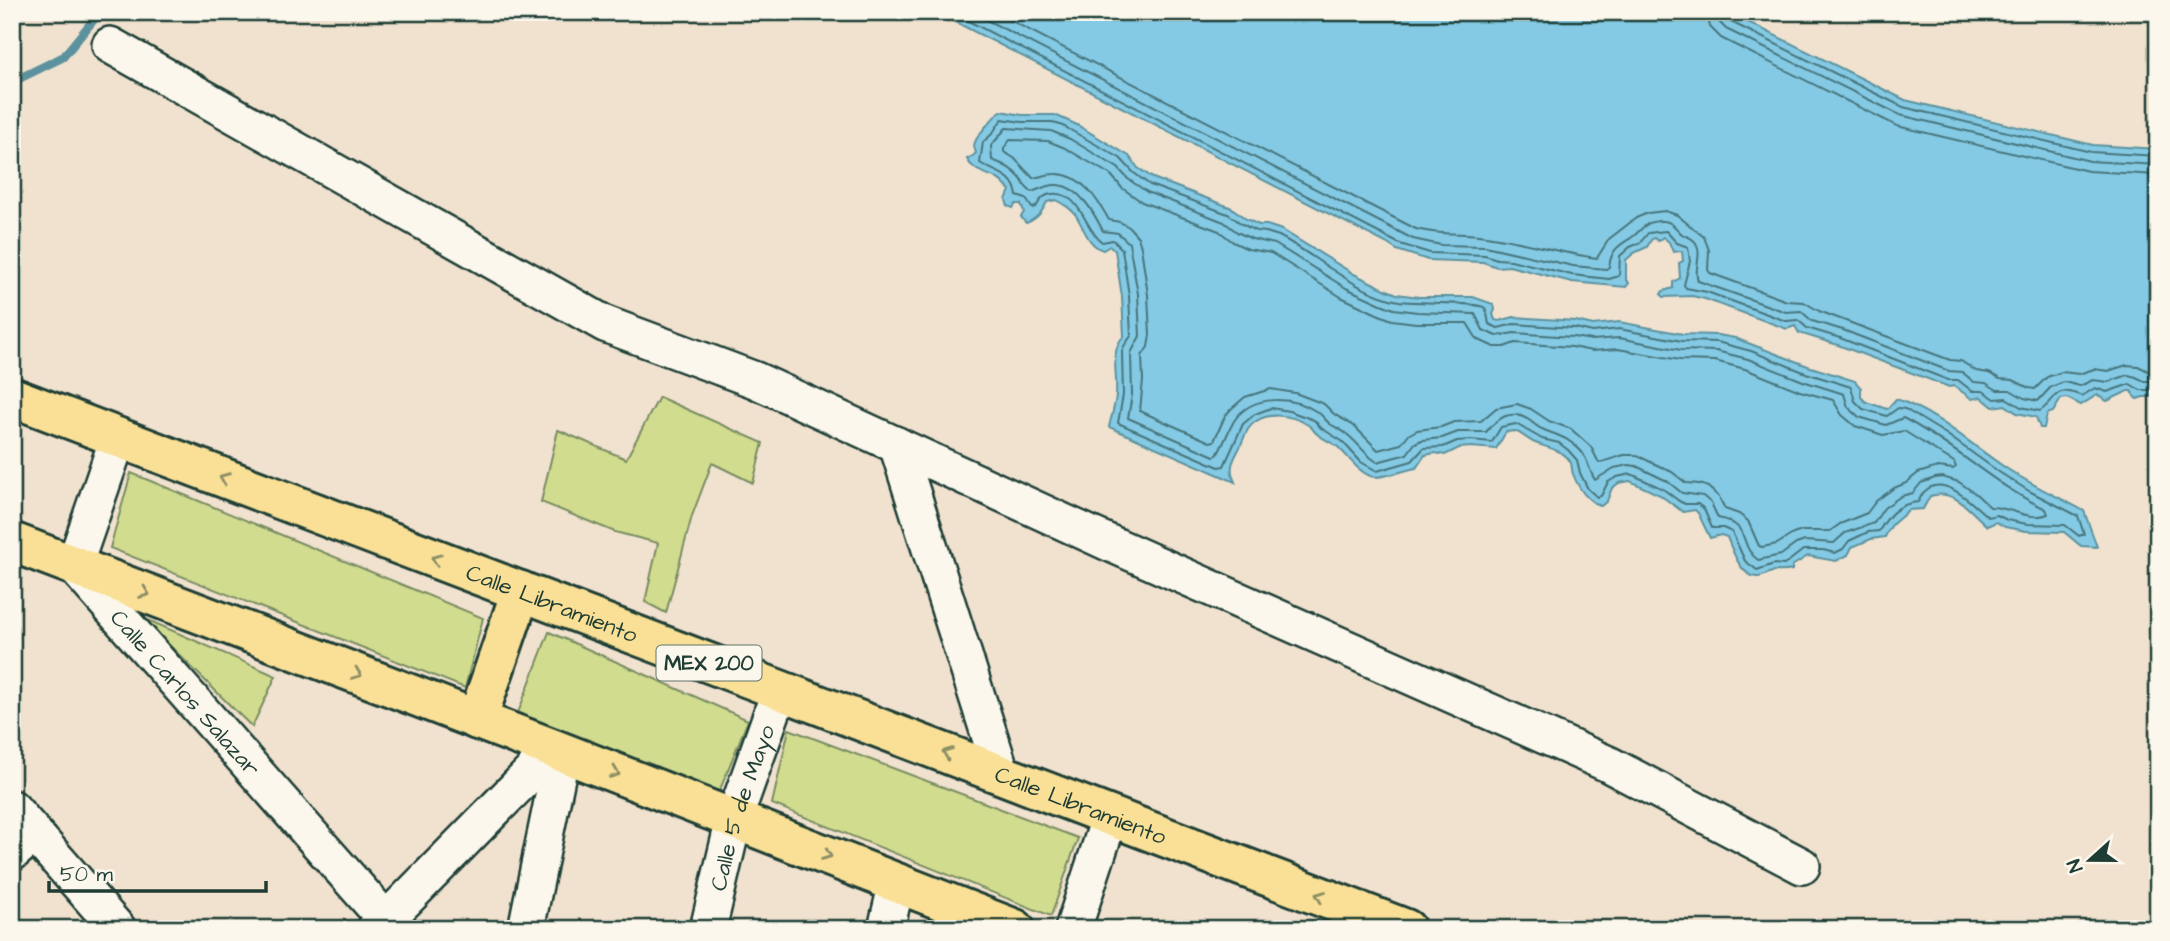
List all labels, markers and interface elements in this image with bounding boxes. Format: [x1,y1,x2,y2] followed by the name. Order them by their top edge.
[218,473,230,487] one-way arrow
[431,553,443,567] one-way arrow
[461,557,642,651] street label: Calle Libramiento
[138,584,150,598] one-way arrow
[102,603,267,784] street label: Calle Carlos Salazar
[656,646,762,680] road number: MEX 200
[350,666,362,680] one-way arrow
[703,721,783,894] street label: Calle 5 de Mayo
[941,748,953,762] one-way arrow
[990,759,1171,853] street label: Calle Libramiento
[609,765,621,779] one-way arrow
[2054,825,2124,895] north arrow
[821,847,833,861] one-way arrow
[49,850,266,894] scale bar
[2061,855,2090,876] text: N
[60,860,114,889] text: 50 m
[1314,890,1326,904] one-way arrow

